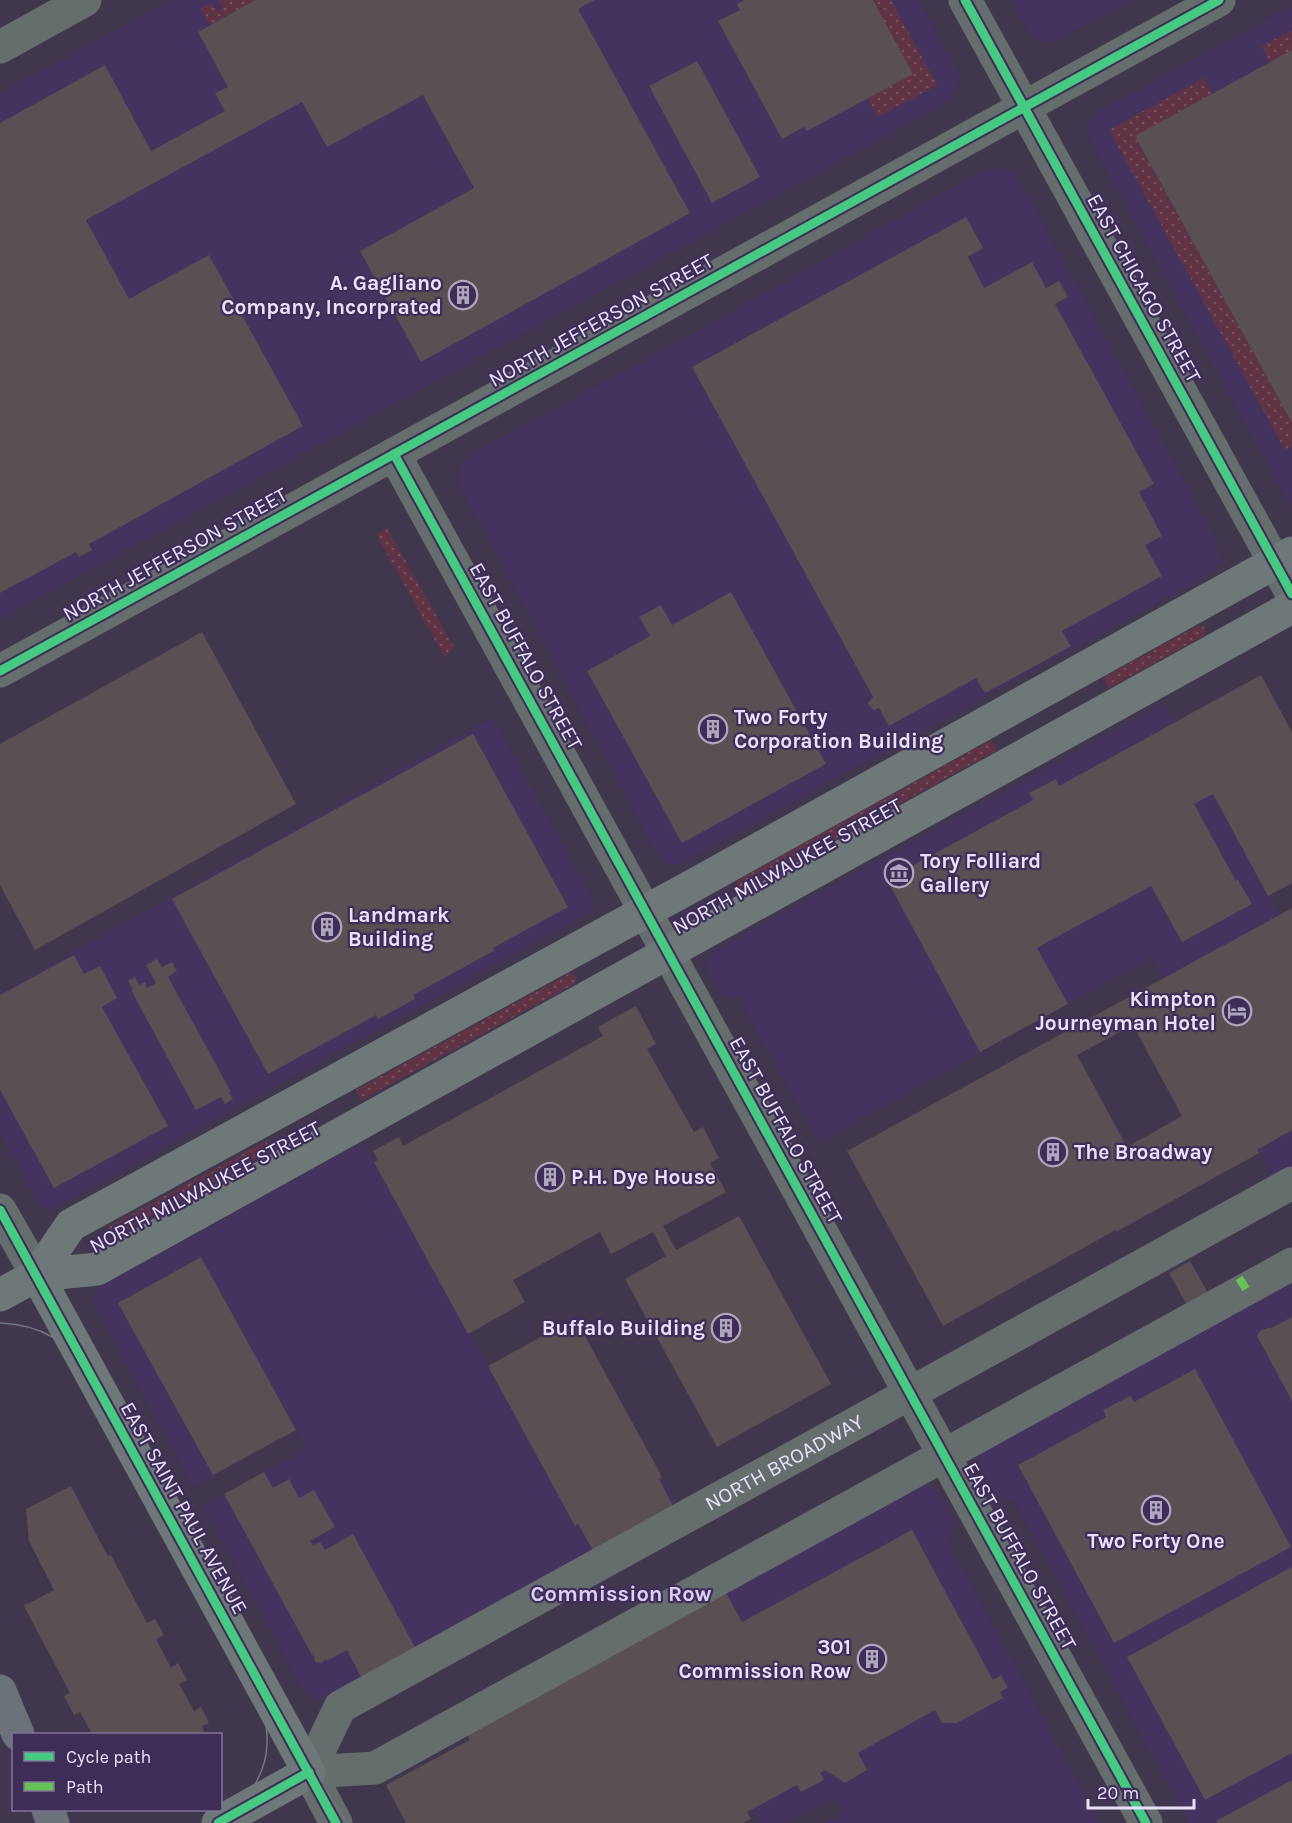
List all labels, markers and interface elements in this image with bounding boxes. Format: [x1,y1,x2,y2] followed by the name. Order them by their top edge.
[1082,189,1206,387] street label: EAST CHICAGO STREET
[485,248,718,392] street label: NORTH JEFFERSON STREET
[221,271,442,319] place label: A. Gagliano Company, Incorprated
[447,279,479,311] building icon: A. Gagliano Company, Incorprated
[59,482,292,626] street label: NORTH JEFFERSON STREET
[465,558,588,754] street label: EAST BUFFALO STREET
[734,705,943,753] place label: Two Forty Corporation Building
[697,713,729,745] building icon: Two Forty Corporation Building
[668,793,906,939] street label: NORTH MILWAUKEE STREET
[920,849,1041,897] place label: Tory Folliard Gallery
[883,857,915,889] museum icon: Tory Folliard Gallery
[348,903,450,951] place label: Landmark Building
[311,911,343,943] building icon: Landmark Building
[1035,987,1216,1035] place label: Kimpton Journeyman Hotel
[1221,995,1253,1027] hotel icon: Kimpton Journeyman Hotel
[725,1032,848,1228] street label: EAST BUFFALO STREET
[85,1116,325,1258] street label: NORTH MILWAUKEE STREET
[1037,1136,1069,1168] building icon: The Broadway
[1074,1140,1213,1164] place label: The Broadway
[534,1161,566,1193] building icon: P.H. Dye House
[571,1165,716,1189] place label: P.H. Dye House
[710,1312,742,1344] building icon: Buffalo Building
[542,1316,705,1340] place label: Buffalo Building
[116,1398,252,1618] street label: EAST SAINT PAUL AVENUE
[701,1409,868,1516] street label: NORTH BROADWAY
[959,1458,1082,1654] street label: EAST BUFFALO STREET
[1140,1494,1172,1526] building icon: Two Forty One
[1087,1529,1225,1553] place label: Two Forty One
[531,1581,712,1607] district label: Commission Row
[678,1635,851,1683] place label: 301 Commission Row
[856,1643,888,1675] building icon: 301 Commission Row
[12,1733,222,1811] legend
[66,1746,151,1768] text: Cycle path
[1088,1772,1194,1810] scale bar
[66,1776,104,1798] text: Path
[1097,1782,1139,1804] text: 20 m

